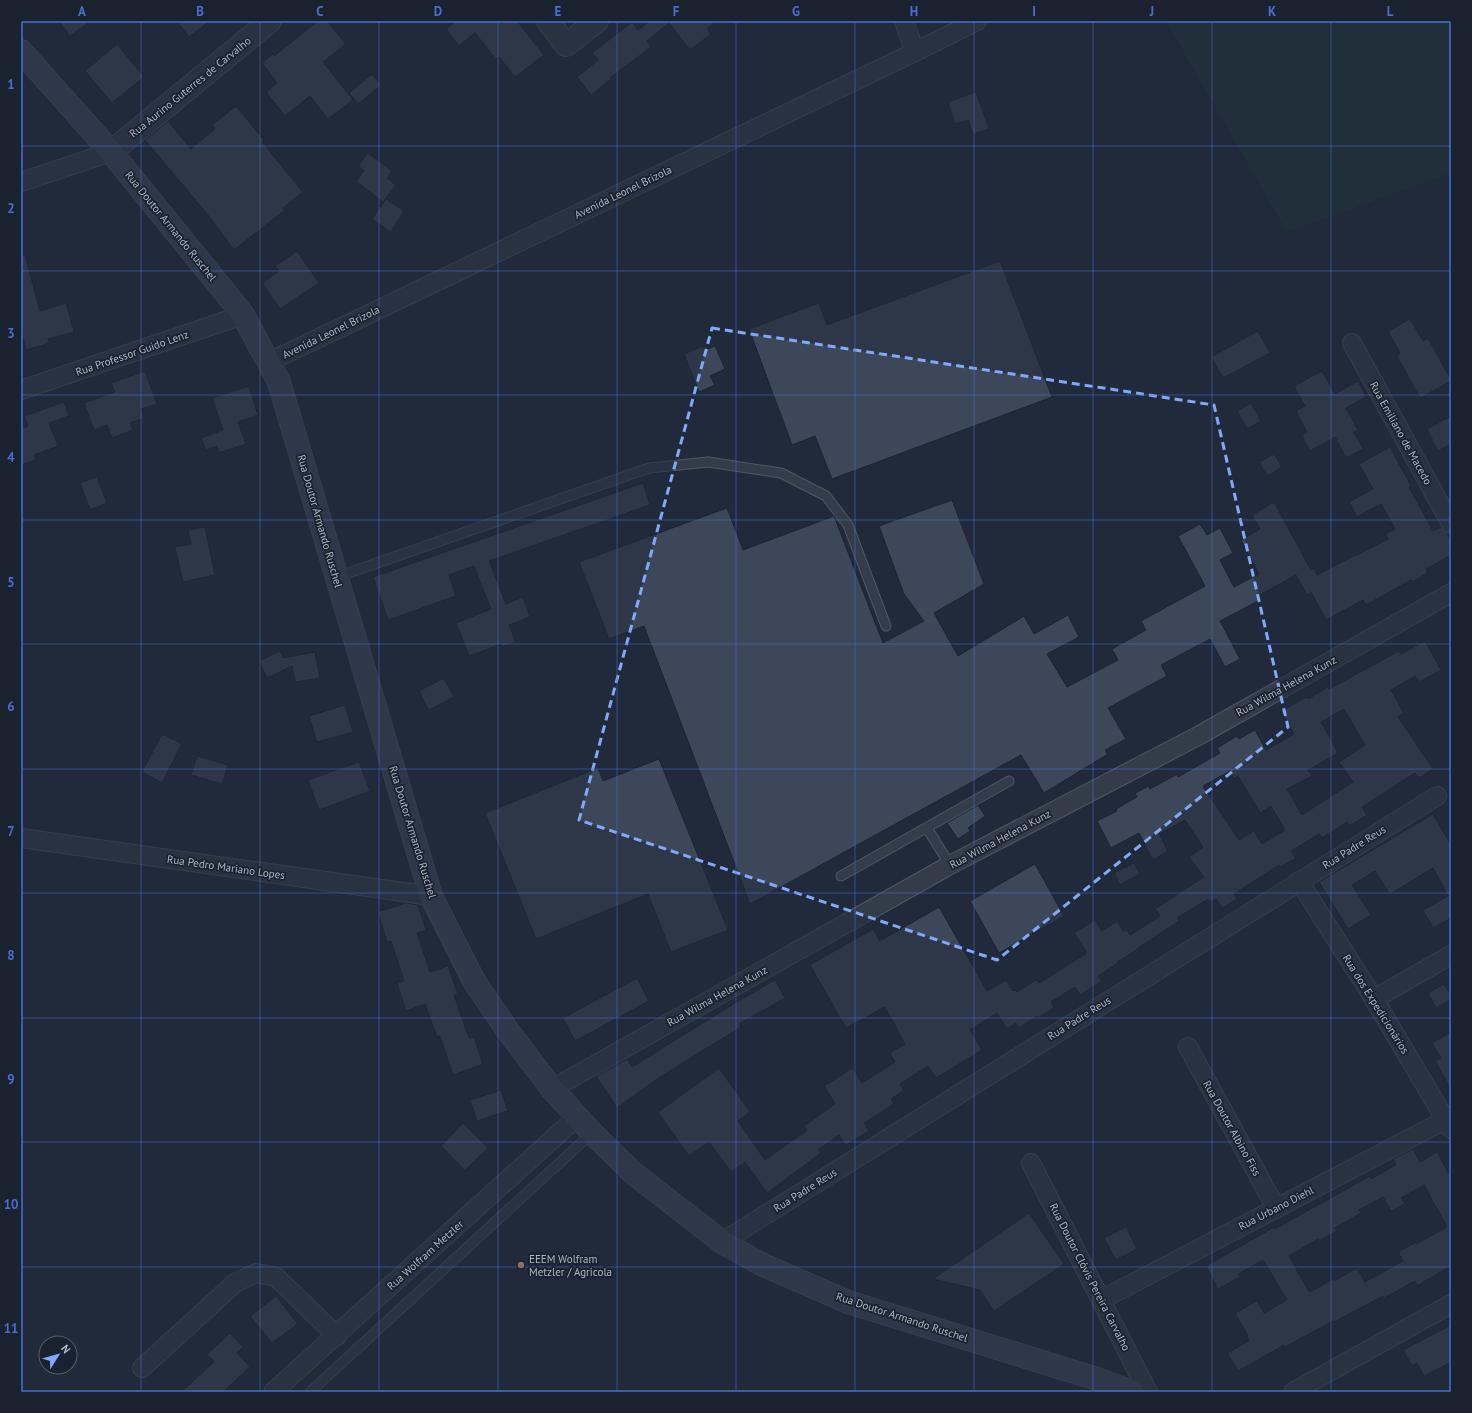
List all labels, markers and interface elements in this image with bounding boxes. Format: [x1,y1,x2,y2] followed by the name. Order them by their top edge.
[78,3,86,20] text: A
[196,3,204,20] text: B
[316,3,324,20] text: C
[434,3,442,20] text: D
[555,3,562,20] text: E
[673,3,680,20] text: F
[792,3,800,20] text: G
[910,3,918,20] text: H
[1032,3,1036,20] text: I
[1149,3,1154,20] text: J
[1268,3,1276,20] text: K
[1387,3,1394,20] text: L
[126,34,254,140] street label: Rua Aurino Guterres de Carvalho
[7,76,15,93] text: 1
[572,162,674,222] street label: Avenida Leonel Brizola
[122,168,220,285] street label: Rua Doutor Armando Ruschel
[7,200,15,217] text: 2
[280,302,382,362] street label: Avenida Leonel Brizola
[7,325,15,342] text: 3
[74,327,190,379] street label: Rua Professor Guido Lenz
[1367,379,1435,487] street label: Rua Emiliano de Macedo
[7,449,15,466] text: 4
[294,453,346,590] street label: Rua Doutor Armando Ruschel
[7,574,15,591] text: 5
[1233,653,1339,719] street label: Rua Wilma Helena Kunz
[7,698,15,715] text: 6
[386,764,440,901] street label: Rua Doutor Armando Ruschel
[947,806,1053,872] street label: Rua Wilma Helena Kunz
[1320,822,1389,872] street label: Rua Padre Reus
[7,823,15,840] text: 7
[166,852,286,882] street label: Rua Pedro Mariano Lopes
[7,947,15,964] text: 8
[1340,952,1412,1057] street label: Rua dos Expedicionários
[664,963,770,1029] street label: Rua Wilma Helena Kunz
[1045,993,1114,1043] street label: Rua Padre Reus
[7,1071,15,1088] text: 9
[1200,1078,1264,1178] street label: Rua Doutor Albino Fiss
[771,1165,840,1215] street label: Rua Padre Reus
[1236,1183,1317,1233] street label: Rua Urbano Diehl
[4,1196,18,1213] text: 10
[1047,1201,1133,1353] street label: Rua Doutor Clóvis Pereira Carvalho
[384,1217,466,1293] street label: Rua Wolfram Metzler
[529,1252,612,1279] place label: EEEM Wolfram Metzler / Agricola
[516,1260,526,1270] marker: EEEM Wolfram Metzler / Agricola
[834,1289,970,1345] street label: Rua Doutor Armando Ruschel
[4,1320,18,1337] text: 11
[38,1335,78,1375] north arrow
[58,1342,74,1356] text: N

